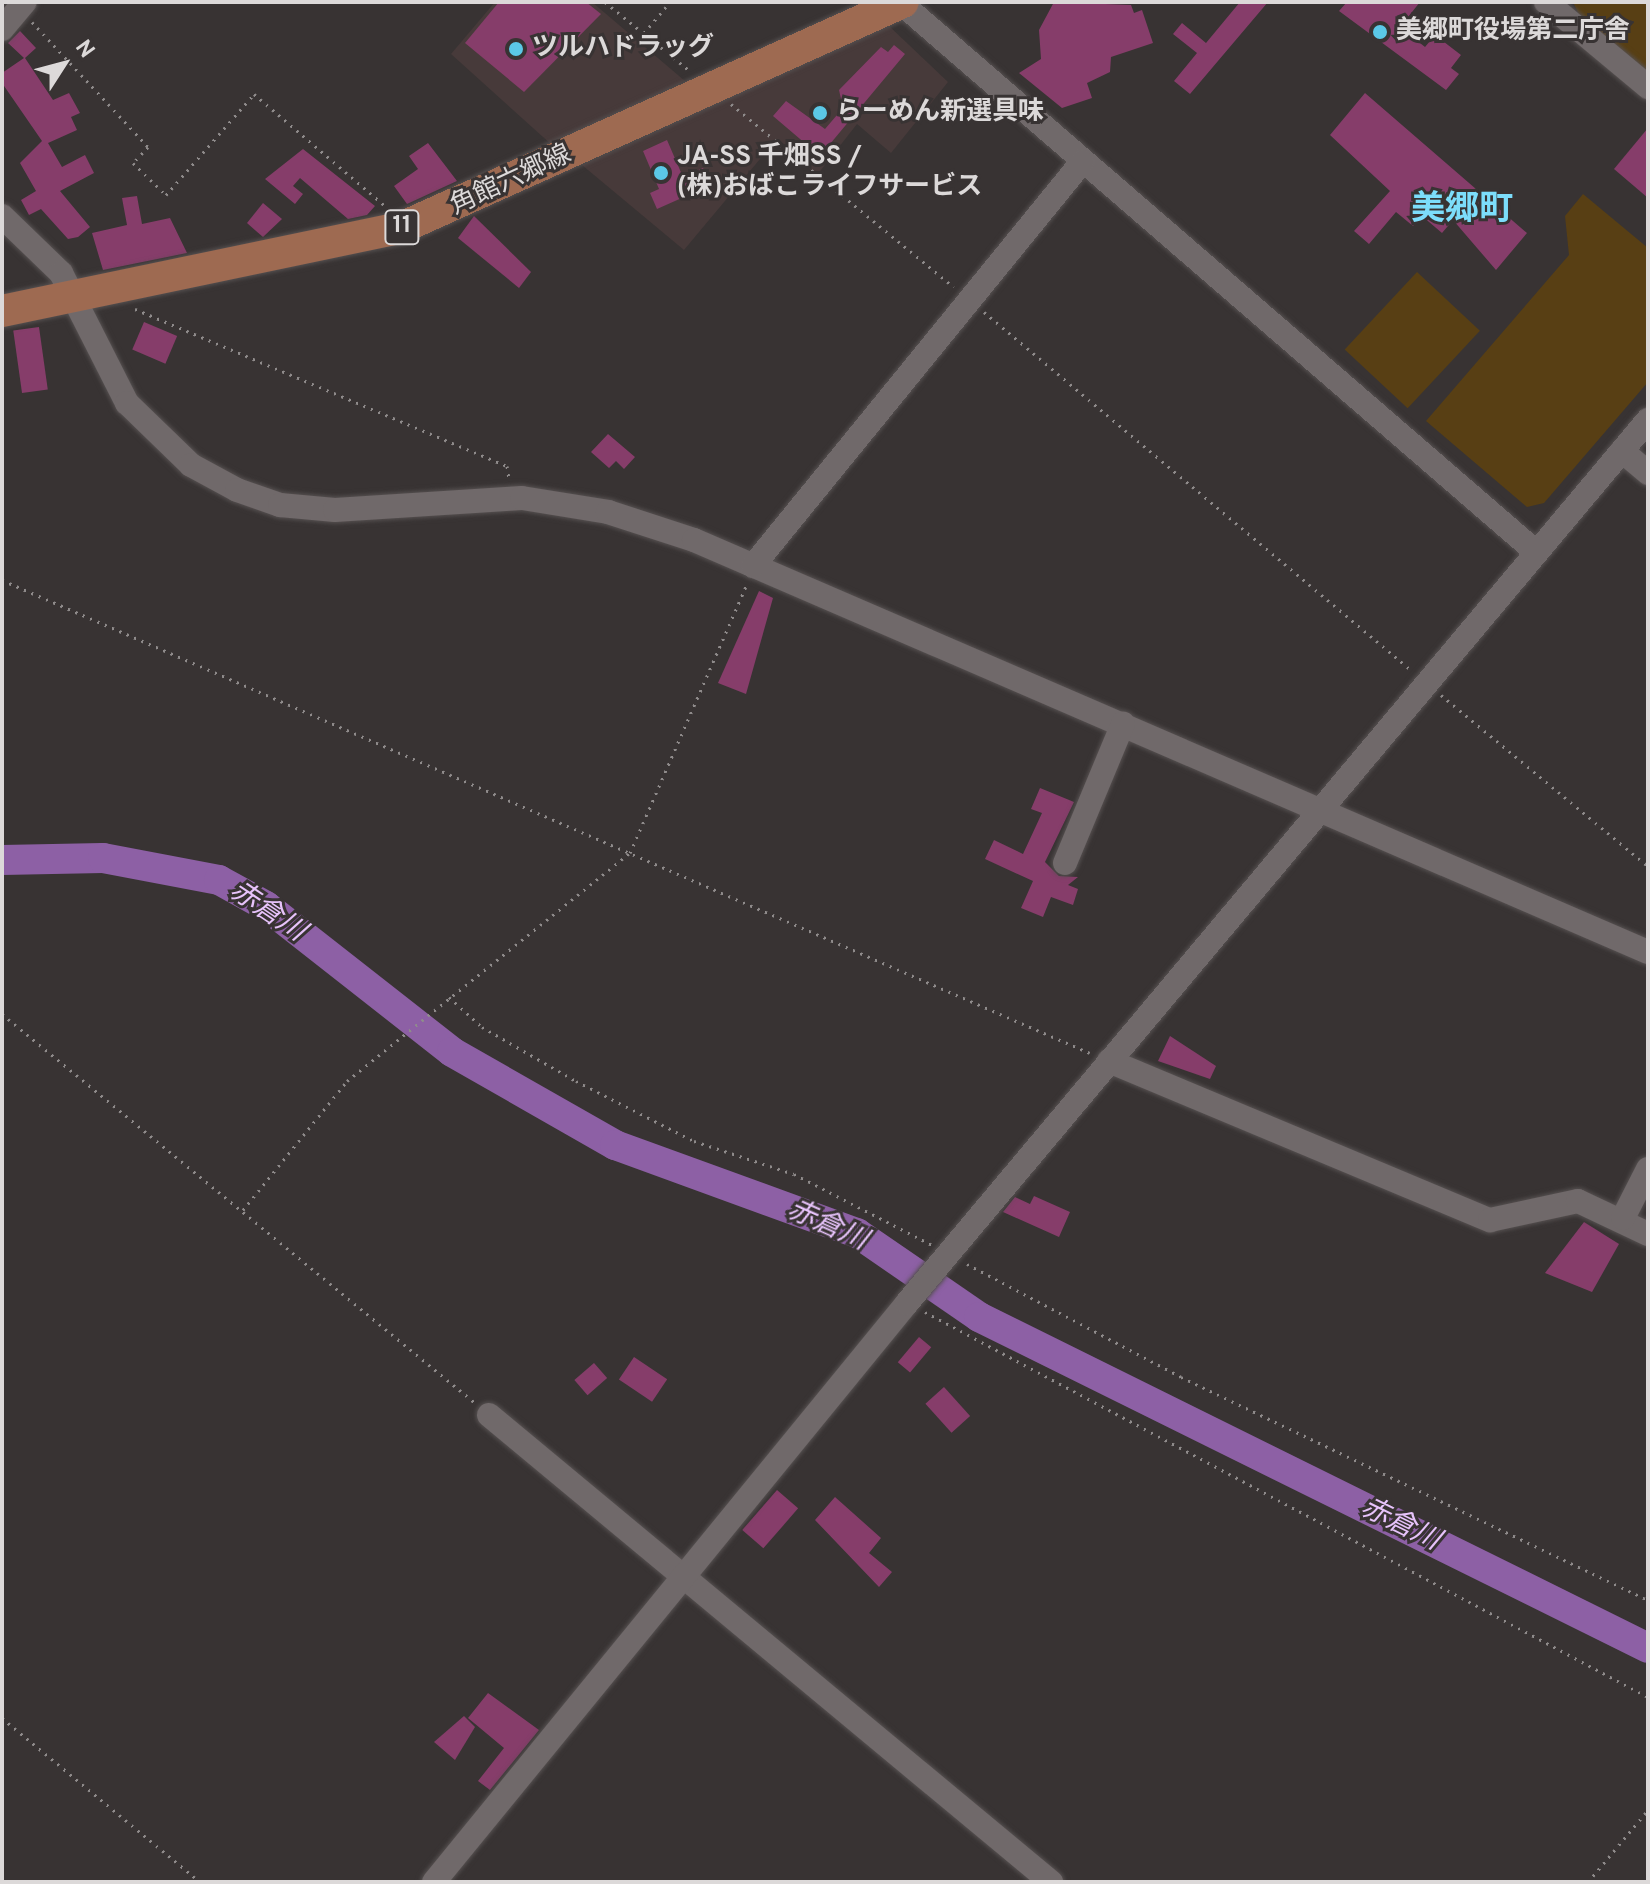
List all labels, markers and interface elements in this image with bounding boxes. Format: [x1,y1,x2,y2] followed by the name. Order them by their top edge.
[1396,16,1630,48] place label: 美郷町役場第二庁舎
[1371,23,1389,41] marker: 美郷町役場第二庁舎
[24,24,104,104] north arrow
[532,33,714,65] place label: ツルハドラッグ
[68,35,99,64] text: N
[507,40,525,58] marker: ツルハドラッグ
[836,97,1044,129] place label: らーめん新選具味
[811,104,829,122] marker: らーめん新選具味
[445,139,577,223] street label: 角館六郷線
[677,142,982,204] place label: JA-SS 千畑SS / (株)おばこライフサービス
[652,164,670,182] marker: JA-SS 千畑SS / (株)おばこライフサービス
[1411,191,1513,231] district label: 美郷町
[384,207,420,247] road number: 11
[223,875,311,949] water label: 赤倉川
[782,1194,872,1258] water label: 赤倉川
[1355,1491,1445,1559] water label: 赤倉川

